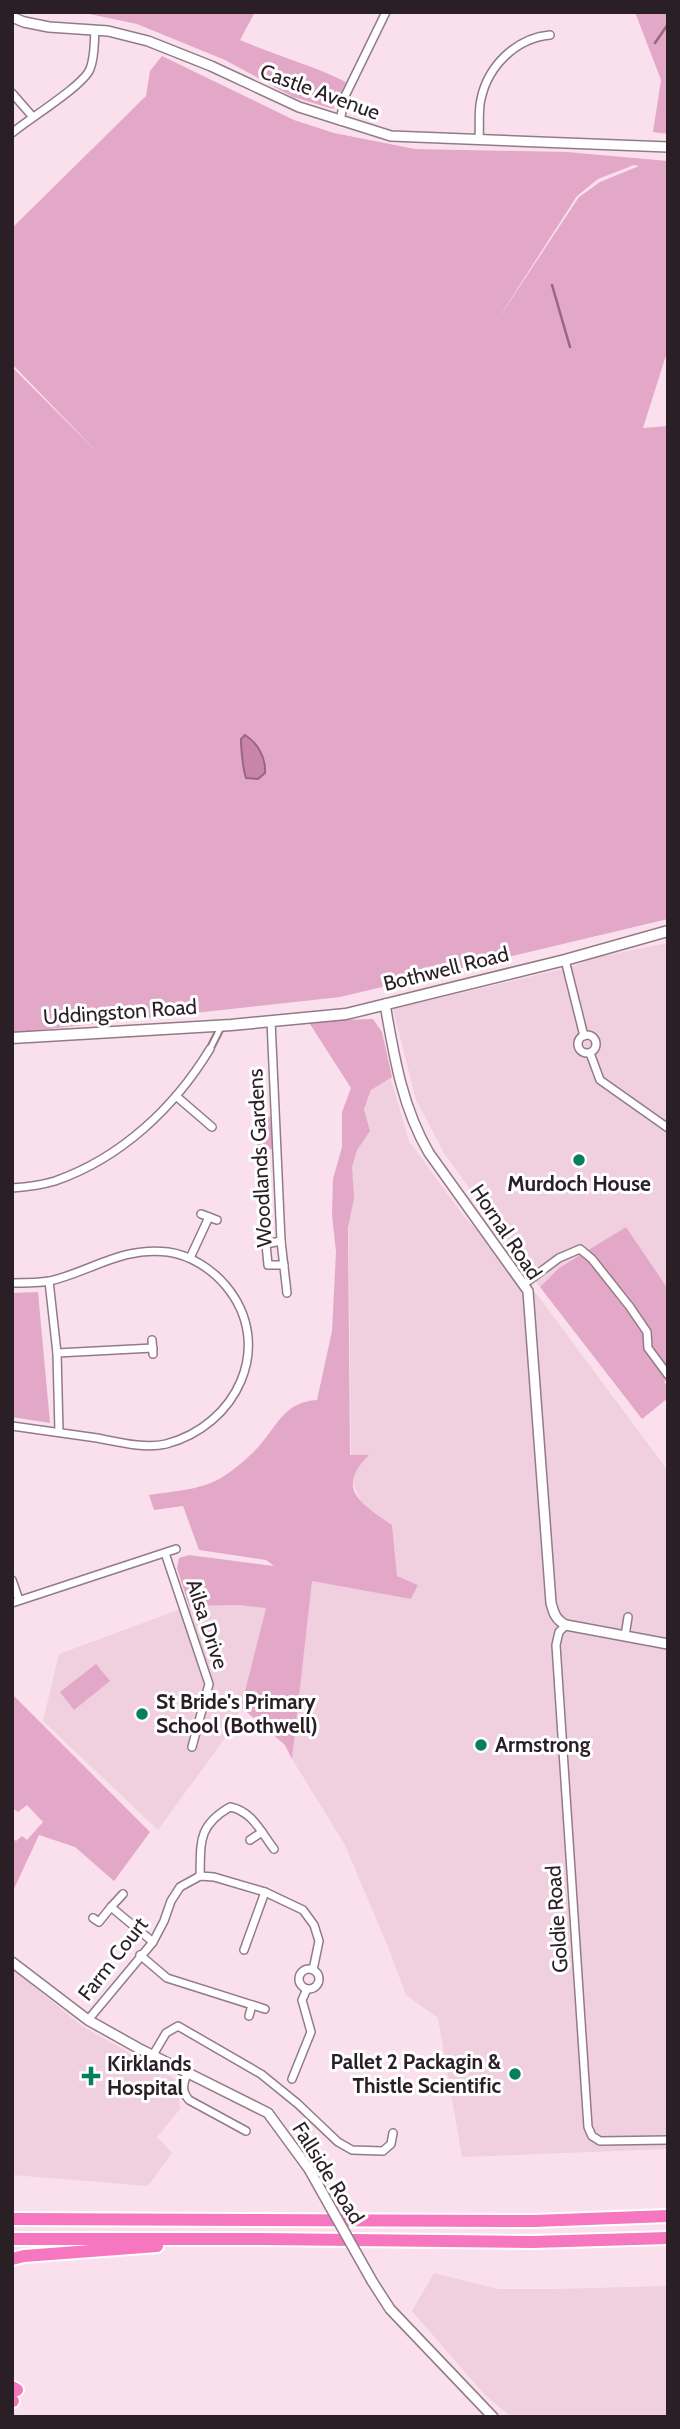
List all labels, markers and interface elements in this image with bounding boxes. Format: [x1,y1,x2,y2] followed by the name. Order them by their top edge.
[257,58,384,125] street label: Castle Avenue
[381,941,511,996] street label: Bothwell Road
[42,994,198,1029] street label: Uddingston Road
[242,1068,277,1248] street label: Woodlands Gardens
[571,1152,587,1168] marker: Murdoch House
[507,1171,651,1196] place label: Murdoch House
[465,1179,547,1284] street label: Hornal Road
[181,1576,234,1672] street label: Ailsa Drive
[156,1689,318,1738] place label: St Bride's Primary School (Bothwell)
[134,1706,150,1722] marker: St Bride's Primary School (Bothwell)
[495,1732,591,1757] place label: Armstrong
[473,1737,489,1753] marker: Armstrong
[540,1865,573,1974] street label: Goldie Road
[72,1912,153,2005] street label: Farm Court
[330,2049,502,2098] place label: Pallet 2 Packagin & Thistle Scientific
[107,2051,191,2100] place label: Kirklands Hospital
[81,2066,101,2086] marker: Kirklands Hospital
[507,2066,523,2082] marker: Pallet 2 Packagin & Thistle Scientific
[287,2117,370,2228] street label: Fallside Road

